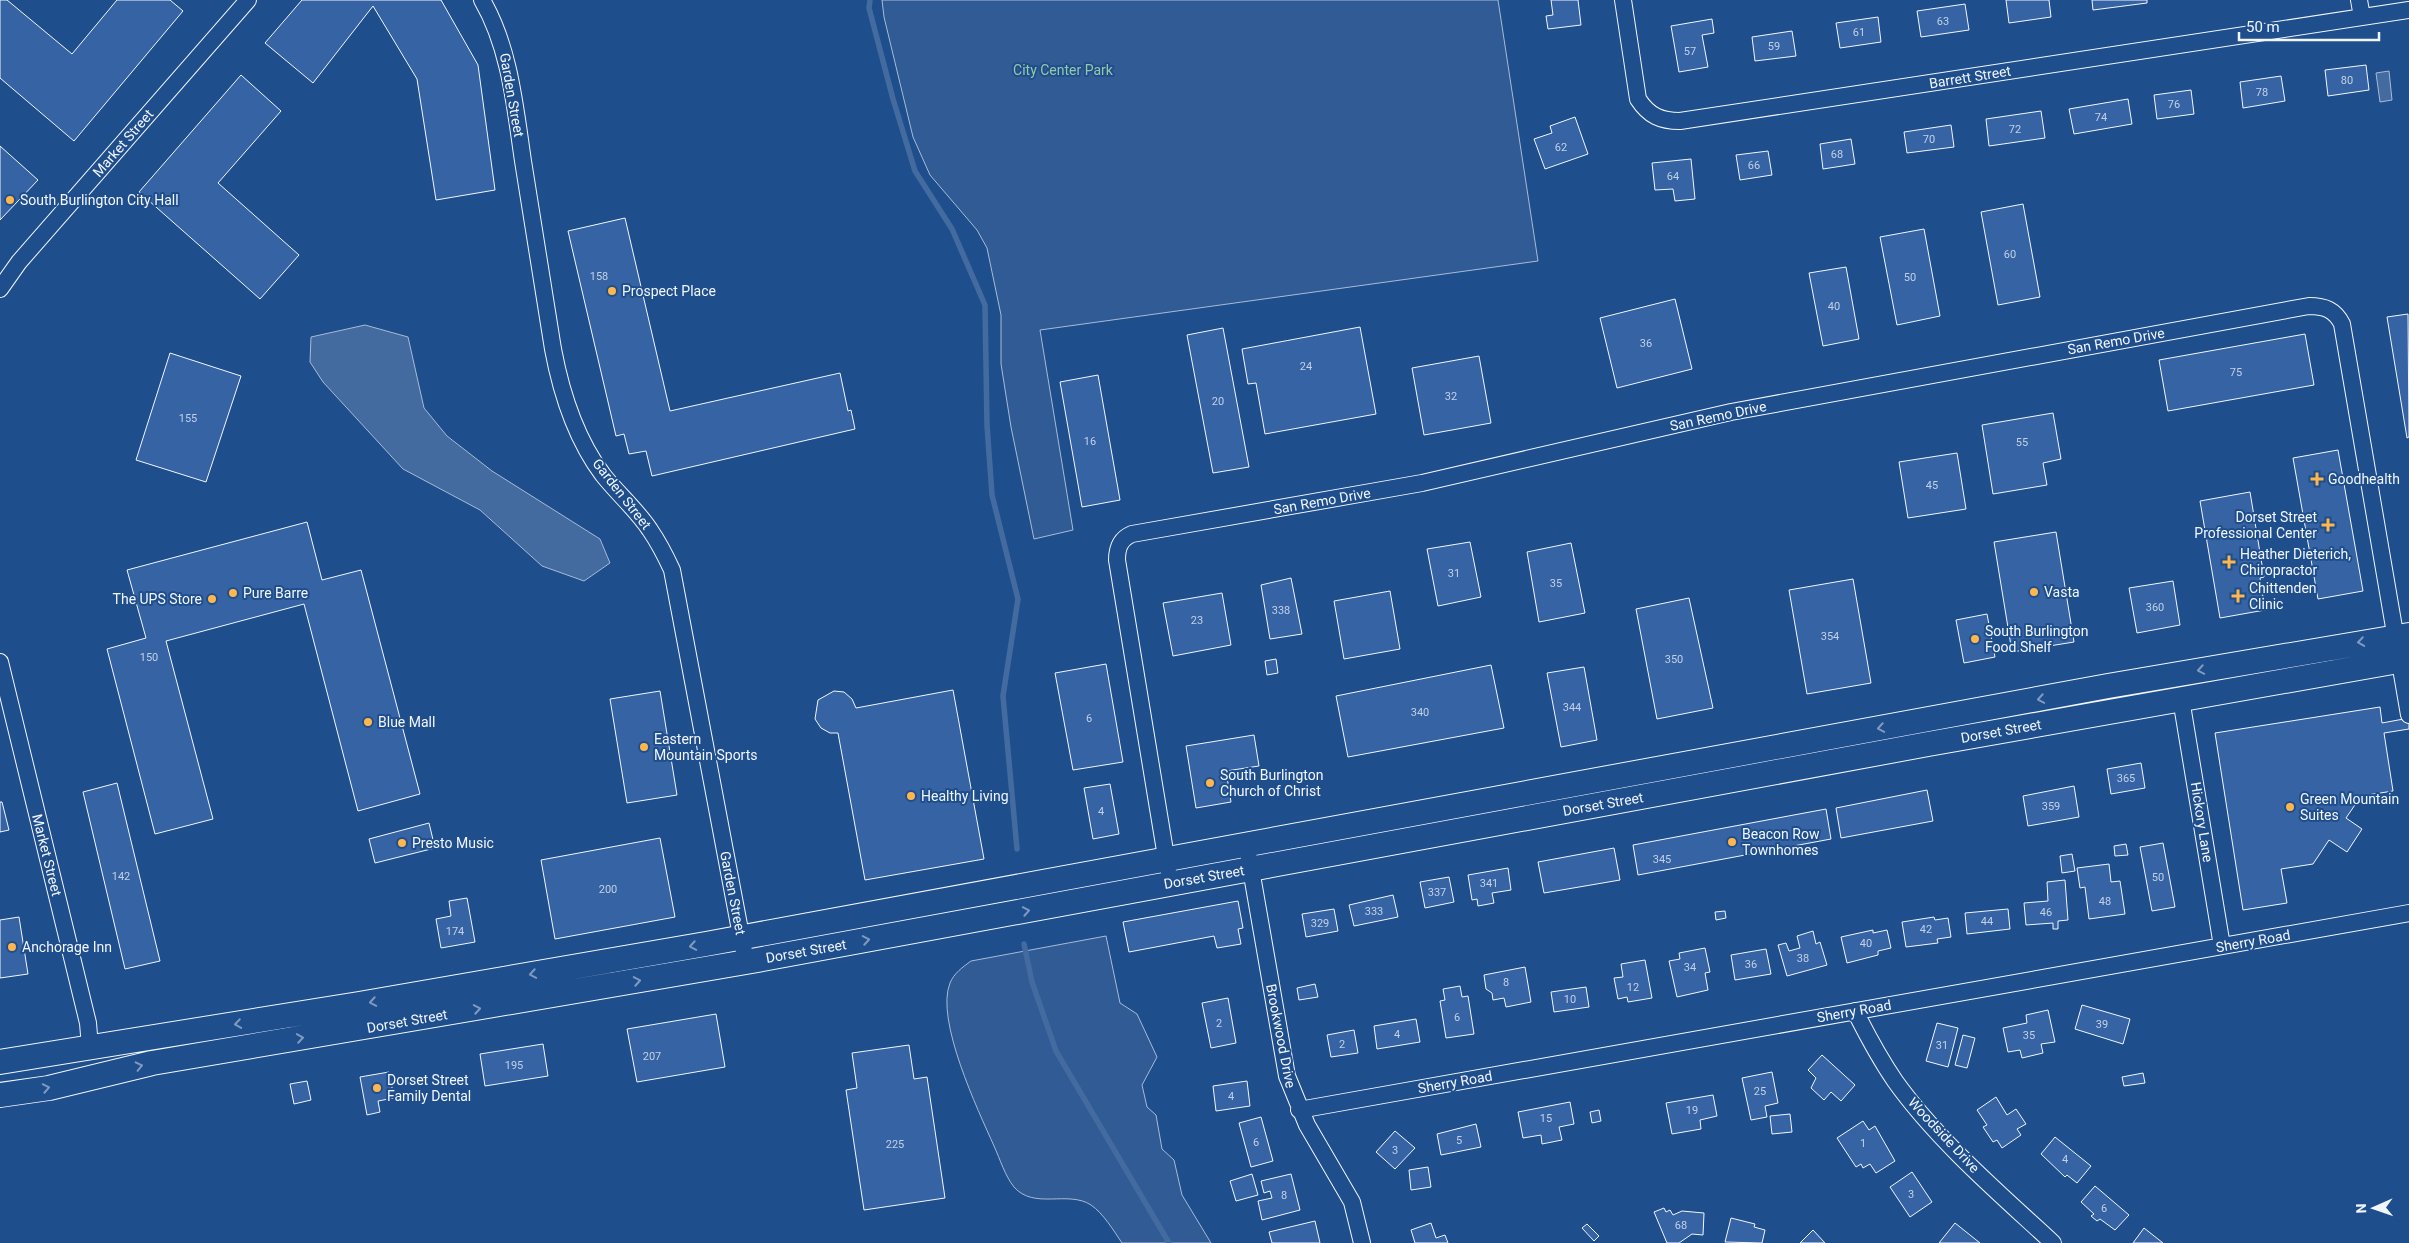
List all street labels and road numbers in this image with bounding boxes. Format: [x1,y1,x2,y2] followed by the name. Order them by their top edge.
[497,52,527,139] street label: Garden Street
[1928,63,2013,91] street label: Barrett Street
[89,106,157,180] street label: Market Street
[2066,325,2166,357] street label: San Remo Drive
[1668,398,1768,434] street label: San Remo Drive
[589,455,655,533] street label: Garden Street
[1272,485,1372,517] street label: San Remo Drive
[1959,716,2043,746] street label: Dorset Street
[2188,781,2216,863] street label: Hickory Lane
[1561,789,1645,819] street label: Dorset Street
[29,812,65,898] street label: Market Street
[717,850,749,937] street label: Garden Street
[1162,862,1246,892] street label: Dorset Street
[2215,927,2291,955] street label: Sherry Road
[764,936,848,966] street label: Dorset Street
[1263,983,1299,1089] street label: Brookwood Drive
[1816,997,1892,1025] street label: Sherry Road
[365,1006,449,1036] street label: Dorset Street
[1417,1068,1493,1096] street label: Sherry Road
[1905,1094,1983,1176] street label: Woodside Drive

